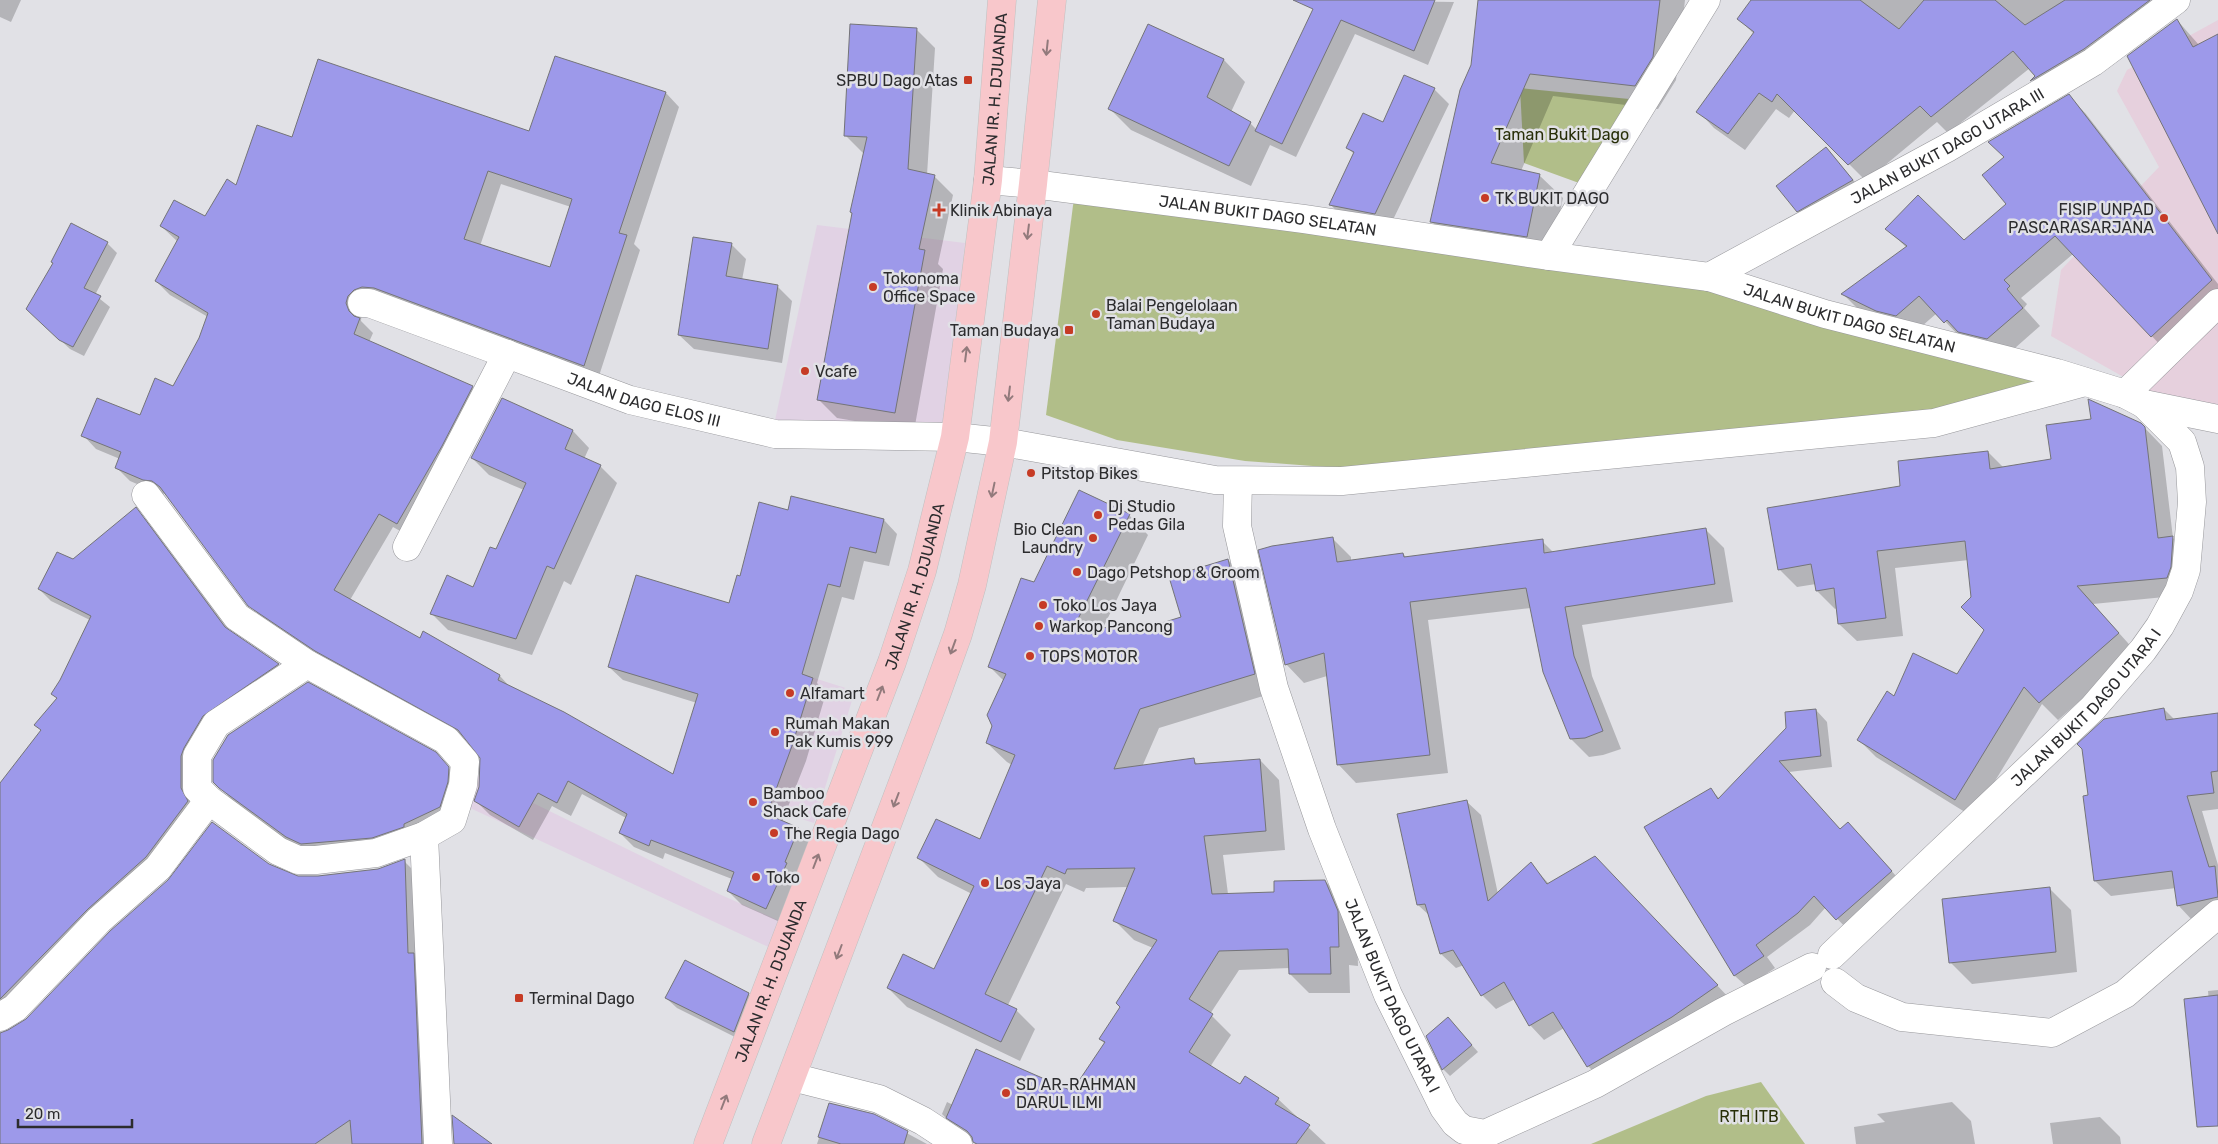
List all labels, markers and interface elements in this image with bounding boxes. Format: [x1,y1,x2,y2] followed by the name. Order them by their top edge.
[978,12,1010,187] street label: JALAN IR. H. DJUANDA
[1042,40,1052,56] one-way arrow
[836,71,958,90] place label: SPBU Dago Atas
[962,74,974,86] marker: SPBU Dago Atas
[1847,84,2047,208] street label: JALAN BUKIT DAGO UTARA III
[1495,125,1629,144] park label: Taman Bukit Dago
[1495,189,1609,208] place label: TK BUKIT DAGO
[1158,191,1378,239] street label: JALAN BUKIT DAGO SELATAN
[1479,192,1491,204] marker: TK BUKIT DAGO
[2008,200,2154,237] place label: FISIP UNPAD PASCARASARJANA
[950,201,1052,220] place label: Klinik Abinaya
[932,203,946,217] marker: Klinik Abinaya
[2158,212,2170,224] marker: FISIP UNPAD PASCARASARJANA
[1023,224,1033,240] one-way arrow
[883,269,975,306] place label: Tokonoma Office Space
[1741,279,1958,356] street label: JALAN BUKIT DAGO SELATAN
[867,281,879,293] marker: Tokonoma Office Space
[1106,296,1238,333] place label: Balai Pengelolaan Taman Budaya
[1090,308,1102,320] marker: Balai Pengelolaan Taman Budaya
[950,321,1059,340] place label: Taman Budaya
[1063,324,1075,336] marker: Taman Budaya
[961,347,971,363] one-way arrow
[815,362,857,381] place label: Vcafe
[799,365,811,377] marker: Vcafe
[565,368,722,430] street label: JALAN DAGO ELOS III
[1004,385,1014,401] one-way arrow
[1041,464,1138,483] place label: Pitstop Bikes
[1025,467,1037,479] marker: Pitstop Bikes
[988,482,997,498] one-way arrow
[1108,497,1185,534] place label: Dj Studio Pedas Gila
[880,501,948,672] street label: JALAN IR. H. DJUANDA
[1092,509,1104,521] marker: Dj Studio Pedas Gila
[1013,520,1083,557] place label: Bio Clean Laundry
[1087,532,1099,544] marker: Bio Clean Laundry
[1087,563,1260,582] place label: Dago Petshop & Groom
[1071,566,1083,578] marker: Dago Petshop & Groom
[1053,596,1157,615] place label: Toko Los Jaya
[1037,599,1049,611] marker: Toko Los Jaya
[1049,617,1173,636] place label: Warkop Pancong
[1033,620,1045,632] marker: Warkop Pancong
[2007,625,2165,790] street label: JALAN BUKIT DAGO UTARA I
[948,639,957,655] one-way arrow
[1040,647,1138,666] place label: TOPS MOTOR
[1024,650,1036,662] marker: TOPS MOTOR
[800,684,865,703] place label: Alfamart
[876,686,885,701] one-way arrow
[784,687,796,699] marker: Alfamart
[785,714,894,751] place label: Rumah Makan Pak Kumis 999
[769,726,781,738] marker: Rumah Makan Pak Kumis 999
[763,784,847,821] place label: Bamboo Shack Cafe
[891,791,900,807] one-way arrow
[747,796,759,808] marker: Bamboo Shack Cafe
[784,824,900,843] place label: The Regia Dago
[768,827,780,839] marker: The Regia Dago
[811,854,821,869] one-way arrow
[766,868,800,887] place label: Toko
[750,871,762,883] marker: Toko
[995,874,1061,893] place label: Los Jaya
[979,877,991,889] marker: Los Jaya
[731,896,810,1065] street label: JALAN IR. H. DJUANDA
[1341,896,1444,1095] street label: JALAN BUKIT DAGO UTARA I
[834,943,843,959] one-way arrow
[529,989,635,1008] place label: Terminal Dago
[513,992,525,1004] marker: Terminal Dago
[1016,1075,1136,1112] place label: SD AR-RAHMAN DARUL ILMI
[1000,1087,1012,1099] marker: SD AR-RAHMAN DARUL ILMI
[720,1095,729,1110] one-way arrow
[18,1096,131,1128] scale bar
[25,1105,60,1123] text: 20 m
[1719,1107,1779,1126] park label: RTH ITB

